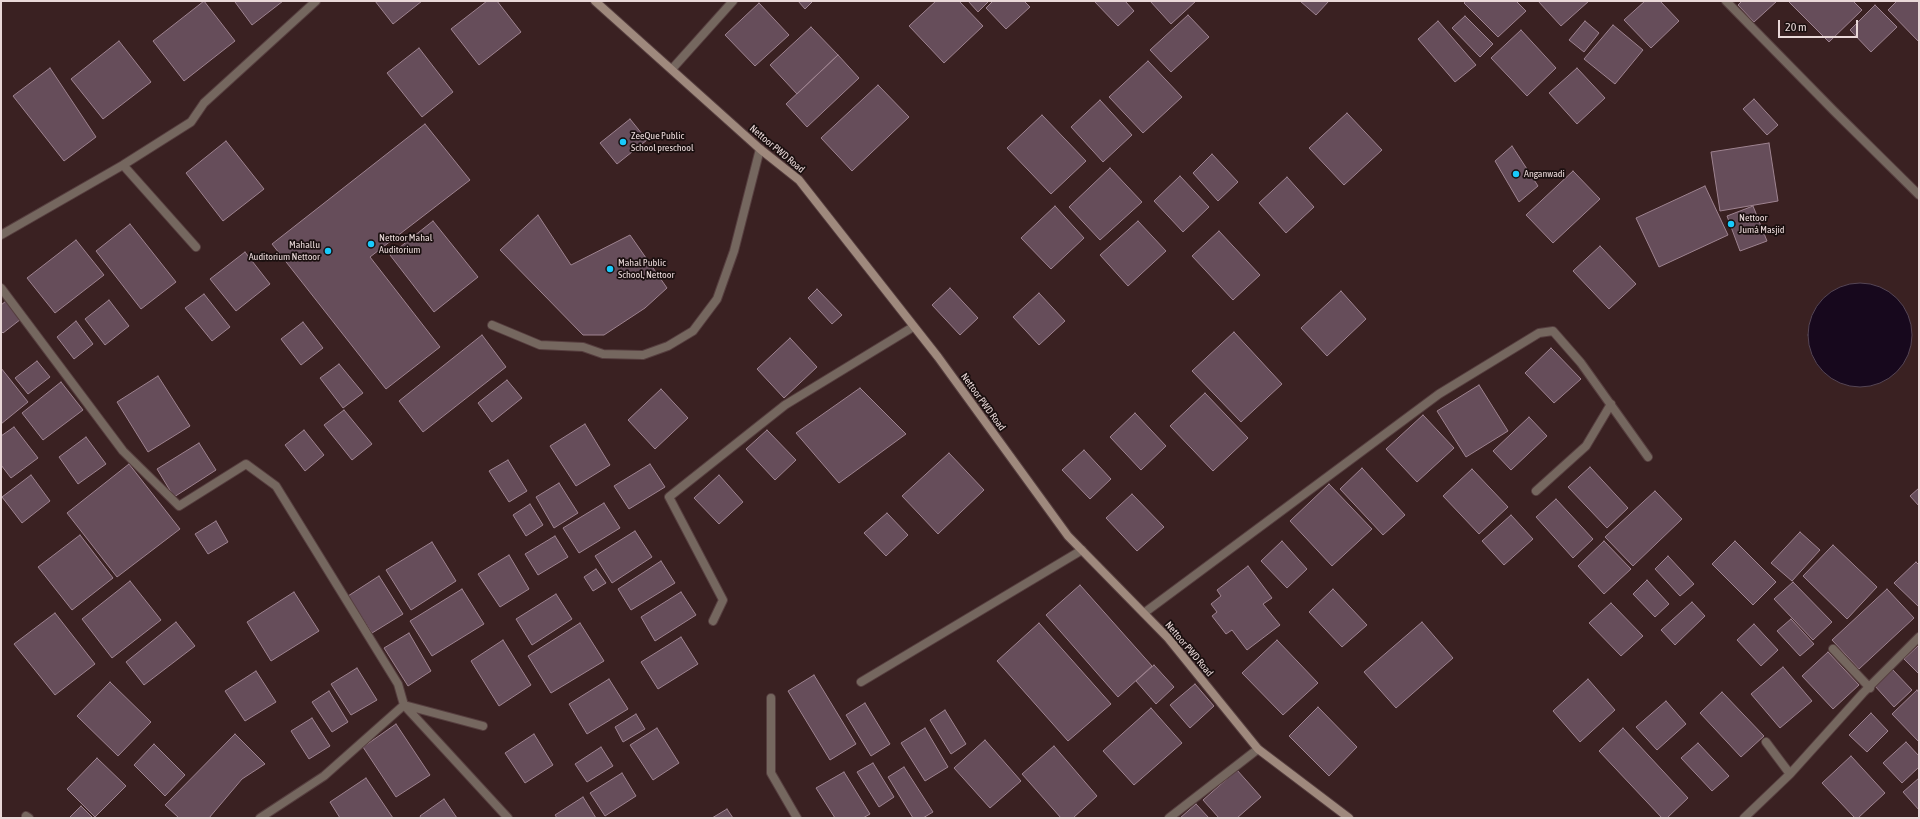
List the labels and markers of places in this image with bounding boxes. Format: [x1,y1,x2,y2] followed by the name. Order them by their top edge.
[631,130,694,154] place label: ZeeQue Public School preschool
[618,137,628,147] marker: ZeeQue Public School preschool
[1524,168,1565,180] place label: Anganwadi
[1511,169,1521,179] marker: Anganwadi
[1739,212,1784,236] place label: Nettoor Jumá Masjid
[1726,219,1736,229] marker: Nettoor Jumá Masjid
[379,232,432,256] place label: Nettoor Mahal Auditorium
[249,239,320,262] place label: Mahallu Auditorium Nettoor
[366,239,376,249] marker: Nettoor Mahal Auditorium
[323,246,333,256] marker: Mahallu Auditorium Nettoor
[618,257,674,280] place label: Mahal Public School, Nettoor
[605,264,615,274] marker: Mahal Public School, Nettoor

